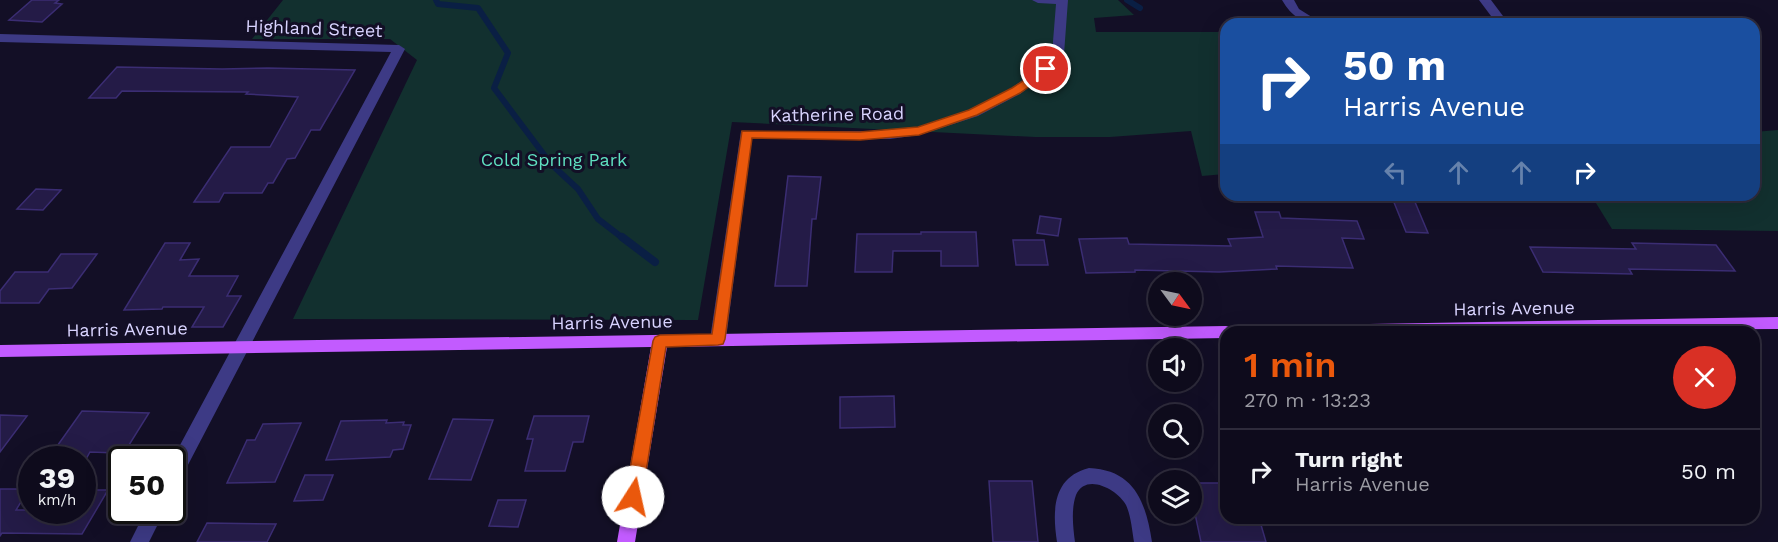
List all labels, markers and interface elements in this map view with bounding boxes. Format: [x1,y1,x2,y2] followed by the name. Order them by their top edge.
[245,15,383,41] street label: Highland Street
[1343,41,1446,90] text: 50 m
[1244,42,1322,120] icon: right
[1020,43,1071,94] pin
[1029,52,1062,85] icon: arrive
[1343,91,1525,123] text: Harris Avenue
[770,102,904,126] street label: Katherine Road
[481,149,627,170] park label: Cold Spring Park
[1379,156,1412,189] icon: left
[1442,156,1475,189] icon: ahead
[1505,156,1538,189] icon: ahead
[1568,156,1601,189] icon: right
[1148,272,1202,326] north arrow
[1148,272,1202,524] map controls
[1453,296,1575,320] street label: Harris Avenue
[551,310,673,334] street label: Harris Avenue
[66,317,188,341] street label: Harris Avenue
[1148,338,1202,392] button: sound
[1244,344,1336,386] text: 1 min
[1673,346,1736,409] button: close
[1244,388,1371,412] text: 270 m · 13:23
[1148,404,1202,458] button: search
[108,446,186,524] speed limit sign: 50
[1295,447,1402,472] text: Turn right
[1244,455,1277,488] icon: right
[1681,459,1736,484] text: 50 m
[39,460,75,495] text: 39
[601,465,665,529] position arrow
[1148,470,1202,524] button: layers
[1295,472,1430,496] text: Harris Avenue
[38,491,76,509] text: km/h

